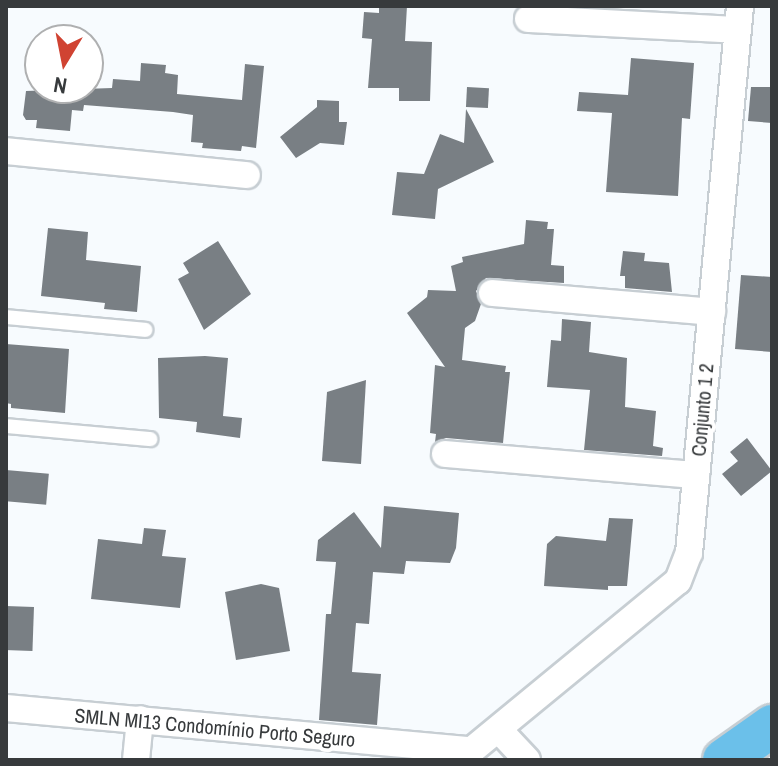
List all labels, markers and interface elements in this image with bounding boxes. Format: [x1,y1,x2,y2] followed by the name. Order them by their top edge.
[24,24,104,104] north arrow
[51,70,69,102] text: N
[686,363,718,457] street label: Conjunto 1 2
[74,703,356,751] street label: SMLN MI13 Condomínio Porto Seguro

